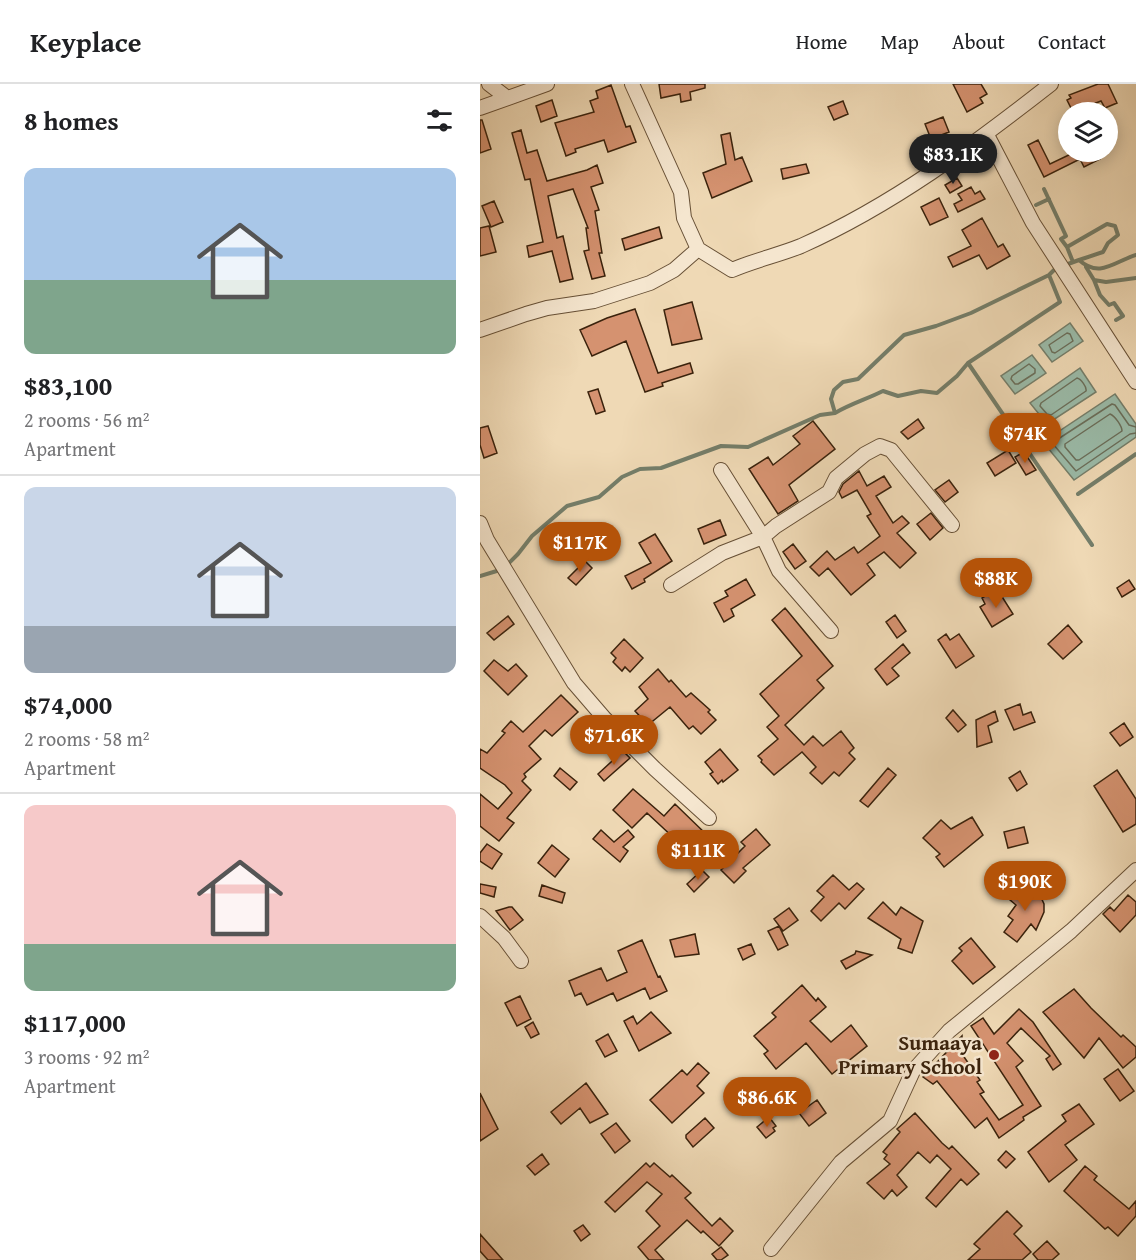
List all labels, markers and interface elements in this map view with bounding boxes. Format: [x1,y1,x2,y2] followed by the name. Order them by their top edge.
[30,21,141,62] text: Keyplace
[796,26,847,57] text: Home
[880,26,919,57] text: Map
[952,26,1005,57] text: About
[1038,26,1106,57] text: Contact
[24,101,119,140] text: 8 homes
[1058,102,1118,162] map controls
[1058,102,1118,162] button: layers
[423,104,456,137] icon: filters
[904,134,1002,185] pin: $83.1K
[923,139,983,168] text: $83.1K
[186,207,294,315] icon: home
[24,366,112,405] text: $83,100
[24,405,150,434] text: 2 rooms · 56 m²
[989,413,1061,464] pin: $74K
[1003,418,1047,447] text: $74K
[24,434,116,463] text: Apartment
[538,522,622,573] pin: $117K
[186,526,294,634] icon: home
[553,527,607,556] text: $117K
[960,558,1032,609] pin: $88K
[974,563,1018,592] text: $88K
[24,685,112,724] text: $74,000
[565,715,663,766] pin: $71.6K
[584,720,644,749] text: $71.6K
[24,724,150,753] text: 2 rooms · 58 m²
[24,753,116,782] text: Apartment
[656,830,740,881] pin: $111K
[671,835,725,864] text: $111K
[186,844,294,952] icon: home
[983,861,1067,912] pin: $190K
[998,866,1052,895] text: $190K
[24,1003,126,1042] text: $117,000
[838,1027,982,1082] place label: Sumaaya Primary School
[24,1042,150,1071] text: 3 rooms · 92 m²
[987,1048,1001,1062] marker: Sumaaya Primary School
[24,1071,116,1100] text: Apartment
[718,1077,816,1128] pin: $86.6K
[737,1082,797,1111] text: $86.6K

